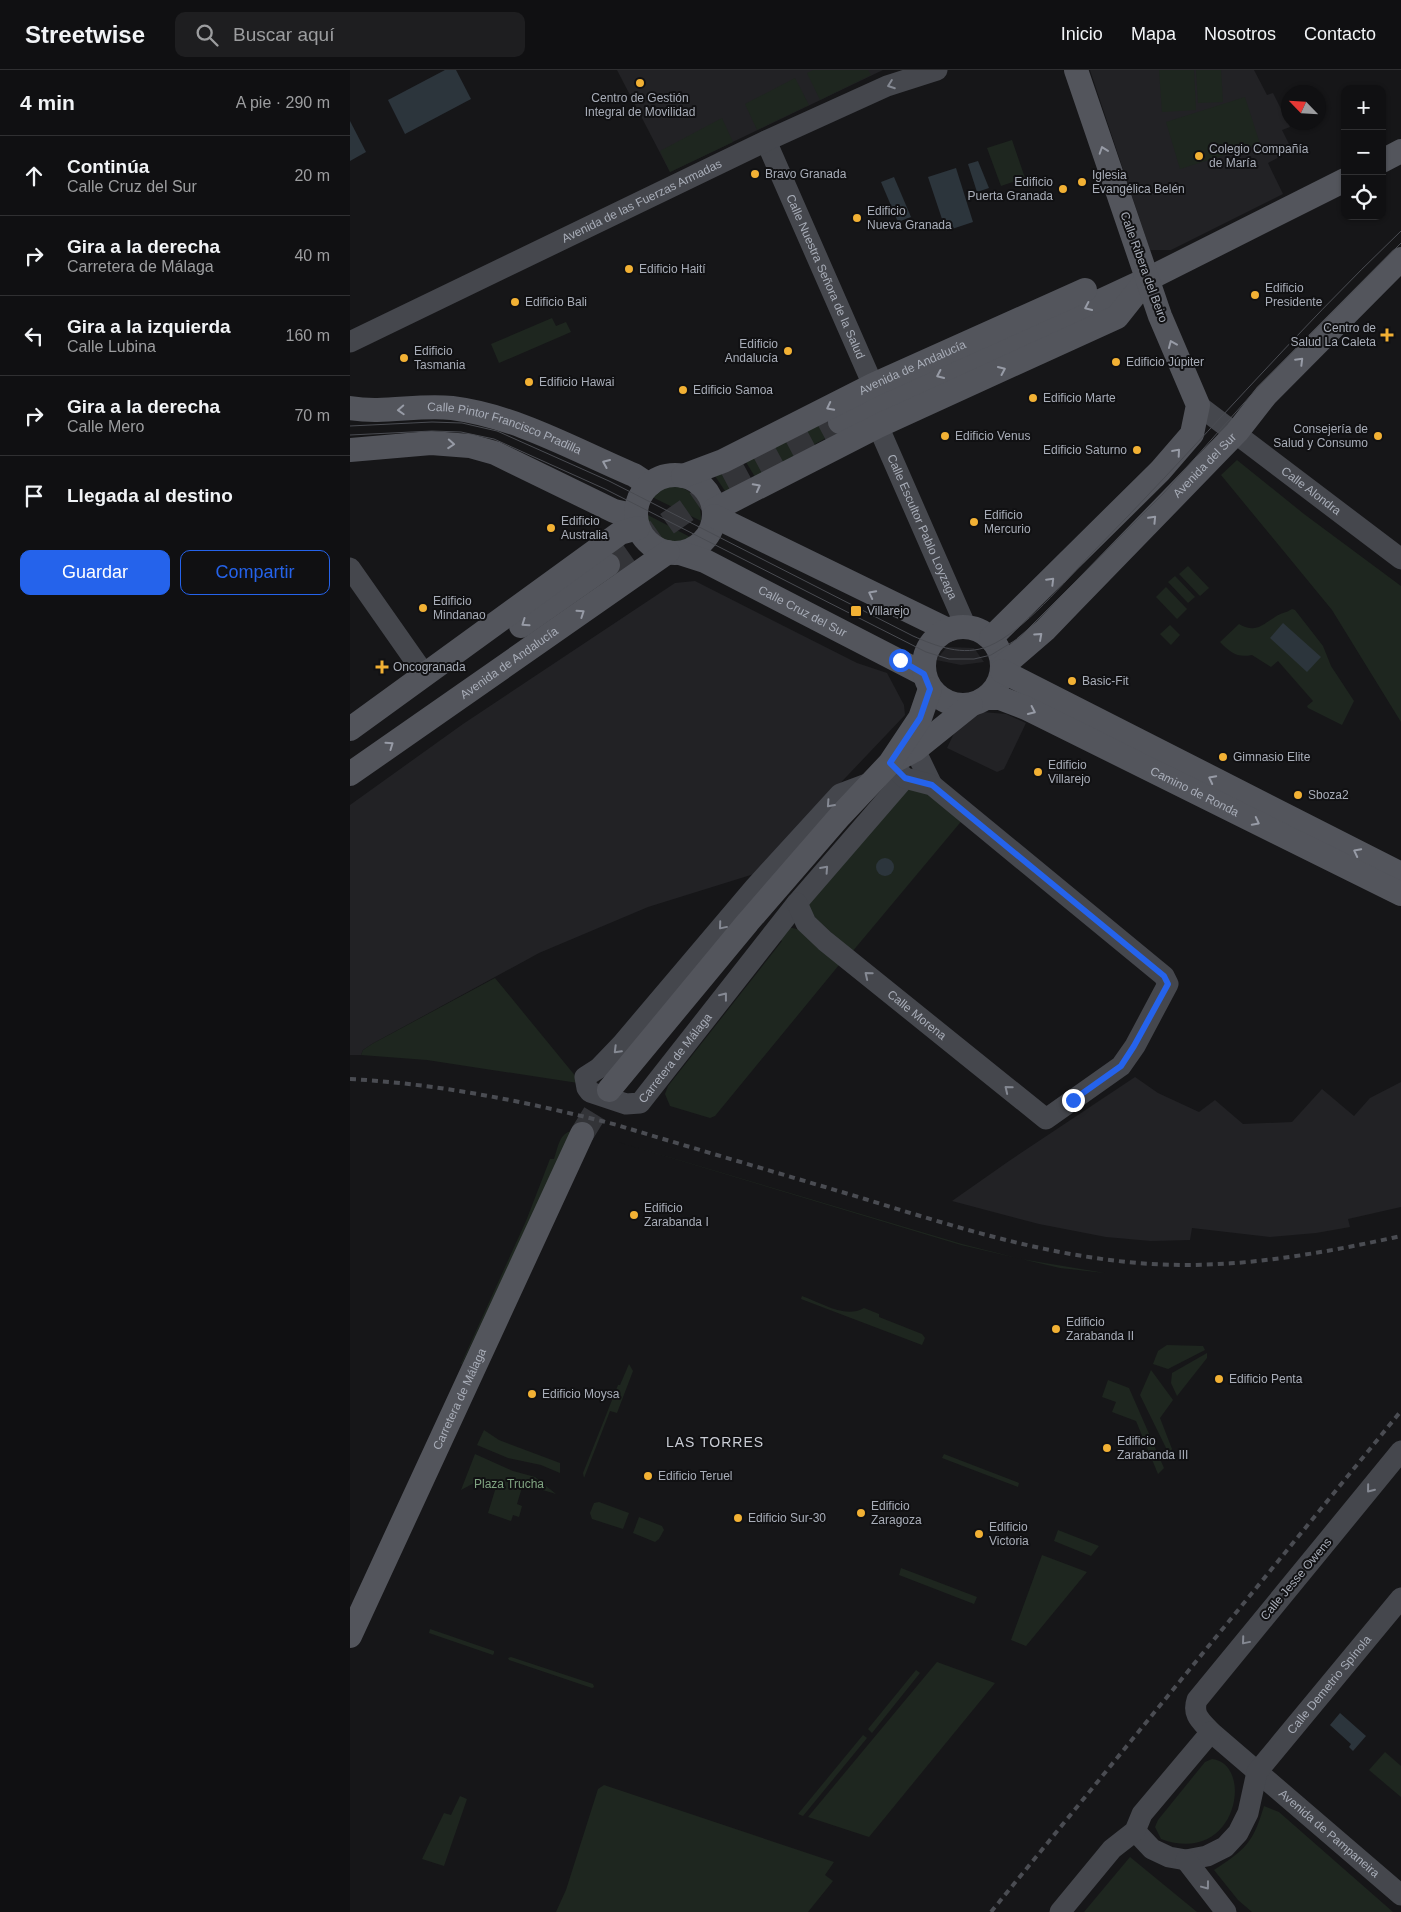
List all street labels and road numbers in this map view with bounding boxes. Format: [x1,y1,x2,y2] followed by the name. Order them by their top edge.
[559,156,724,246] street label: Avenida de las Fuerzas Armadas
[783,192,868,361] street label: Calle Nuestra Señora de la Salud
[1117,210,1171,325] street label: Calle Ribera del Beiro
[857,337,968,398] street label: Avenida de Andalucía
[427,400,584,458] street label: Calle Pintor Francisco Pradilla
[1170,430,1239,501] street label: Avenida del Sur
[884,452,960,602] street label: Calle Escultor Pablo Loyzaga
[1278,464,1344,518] street label: Calle Alondra
[756,583,849,640] street label: Calle Cruz del Sur
[457,624,561,702] street label: Avenida de Andalucía
[1148,764,1241,820] street label: Camino de Ronda
[885,987,949,1043] street label: Calle Morena
[636,1010,715,1106] street label: Carretera de Málaga
[430,1346,489,1452] street label: Carretera de Málaga
[1258,1535,1334,1623] street label: Calle Jesse Owens
[1284,1632,1374,1737] street label: Calle Demetrio Spínola
[1276,1786,1383,1881] street label: Avenida de Pampaneira

